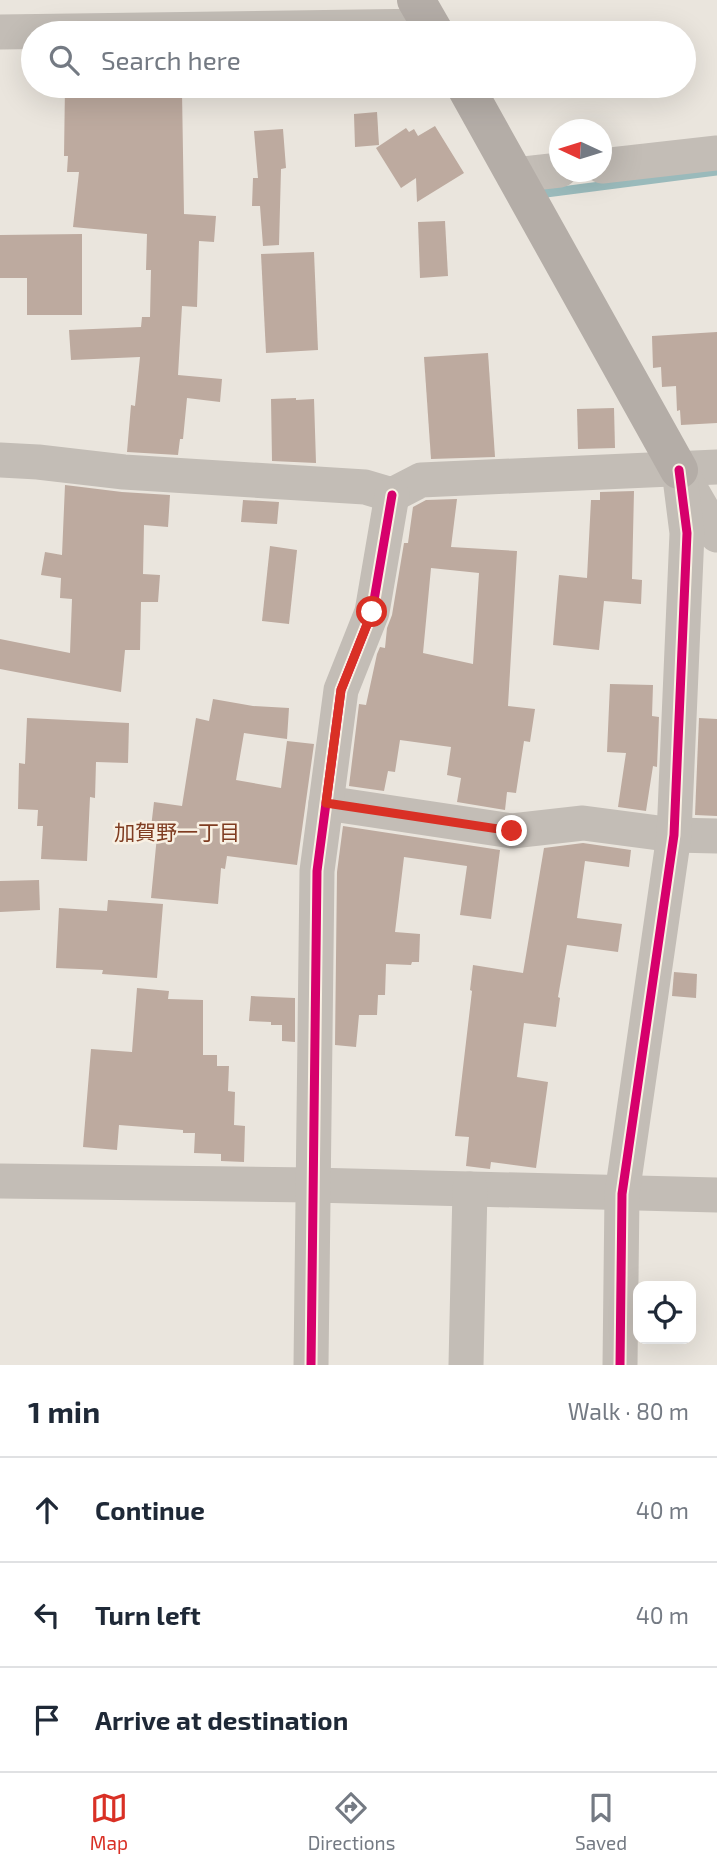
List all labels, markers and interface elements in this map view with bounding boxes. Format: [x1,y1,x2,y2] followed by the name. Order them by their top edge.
[21,21,696,98] search box
[45,41,83,79] icon: search
[101,44,241,75] text: Search here
[549,119,612,182] north arrow
[356,596,387,627] route start
[496,815,527,846] route end
[114,819,240,844] district label: 加賀野一丁目
[633,1281,696,1344] map controls
[633,1281,696,1344] button: locate
[28,1393,100,1429] text: 1 min
[568,1397,689,1425] text: Walk · 80 m
[28,1491,66,1529] icon: ahead
[95,1494,205,1525] text: Continue
[636,1496,689,1524] text: 40 m
[28,1596,66,1634] icon: left
[95,1599,201,1630] text: Turn left
[636,1601,689,1629] text: 40 m
[28,1701,66,1739] icon: arrive
[95,1704,348,1735] text: Arrive at destination
[90,1789,128,1854] tab: Map
[308,1789,395,1854] tab: Directions
[575,1789,627,1854] tab: Saved

